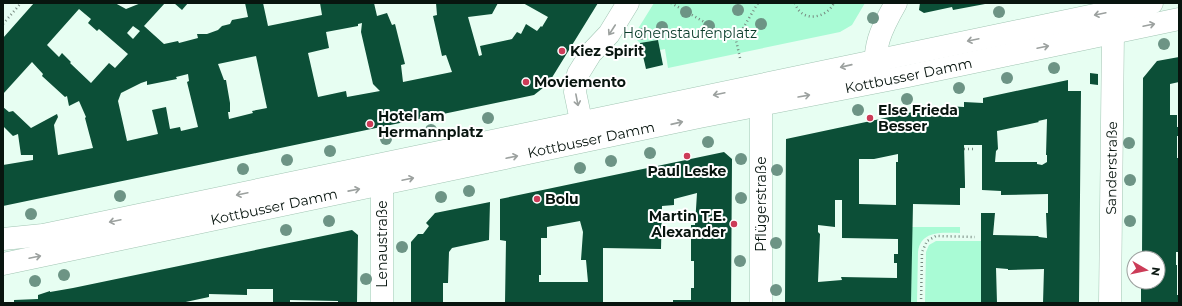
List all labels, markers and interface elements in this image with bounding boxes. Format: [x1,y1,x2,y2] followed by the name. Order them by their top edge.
[1094,10,1107,18] one-way arrow
[1142,20,1155,28] one-way arrow
[607,24,616,35] one-way arrow
[623,24,757,42] park label: Hohenstaufenplatz
[967,36,980,44] one-way arrow
[570,42,644,60] place label: Kiez Spirit
[1036,42,1049,50] one-way arrow
[557,46,567,56] marker: Kiez Spirit
[843,54,974,97] street label: Kottbusser Damm
[839,63,852,71] one-way arrow
[534,73,626,91] place label: Moviemento
[521,77,531,87] marker: Moviemento
[712,90,725,98] one-way arrow
[797,92,810,100] one-way arrow
[573,93,581,106] one-way arrow
[878,101,958,135] place label: Else Frieda Besser
[378,107,483,141] place label: Hotel am Hermannplatz
[865,113,875,123] marker: Else Frieda Besser
[526,118,656,162] street label: Kottbusser Damm
[670,118,683,126] one-way arrow
[365,119,375,129] marker: Hotel am Hermannplatz
[1102,121,1121,215] street label: Sanderstraße
[682,151,692,161] marker: Paul Leske
[506,152,519,160] one-way arrow
[752,156,770,252] street label: Pflügerstraße
[648,162,727,180] place label: Paul Leske
[401,175,414,183] one-way arrow
[209,185,339,229] street label: Kottbusser Damm
[347,186,360,194] one-way arrow
[236,190,249,198] one-way arrow
[545,190,579,208] place label: Bolu
[532,194,542,204] marker: Bolu
[373,200,391,288] street label: Lenaustraße
[649,207,726,241] place label: Martin T.E. Alexander
[108,217,121,225] one-way arrow
[729,219,739,229] marker: Martin T.E. Alexander
[1126,250,1166,290] north arrow
[28,253,41,261] one-way arrow
[1148,266,1163,277] text: N

